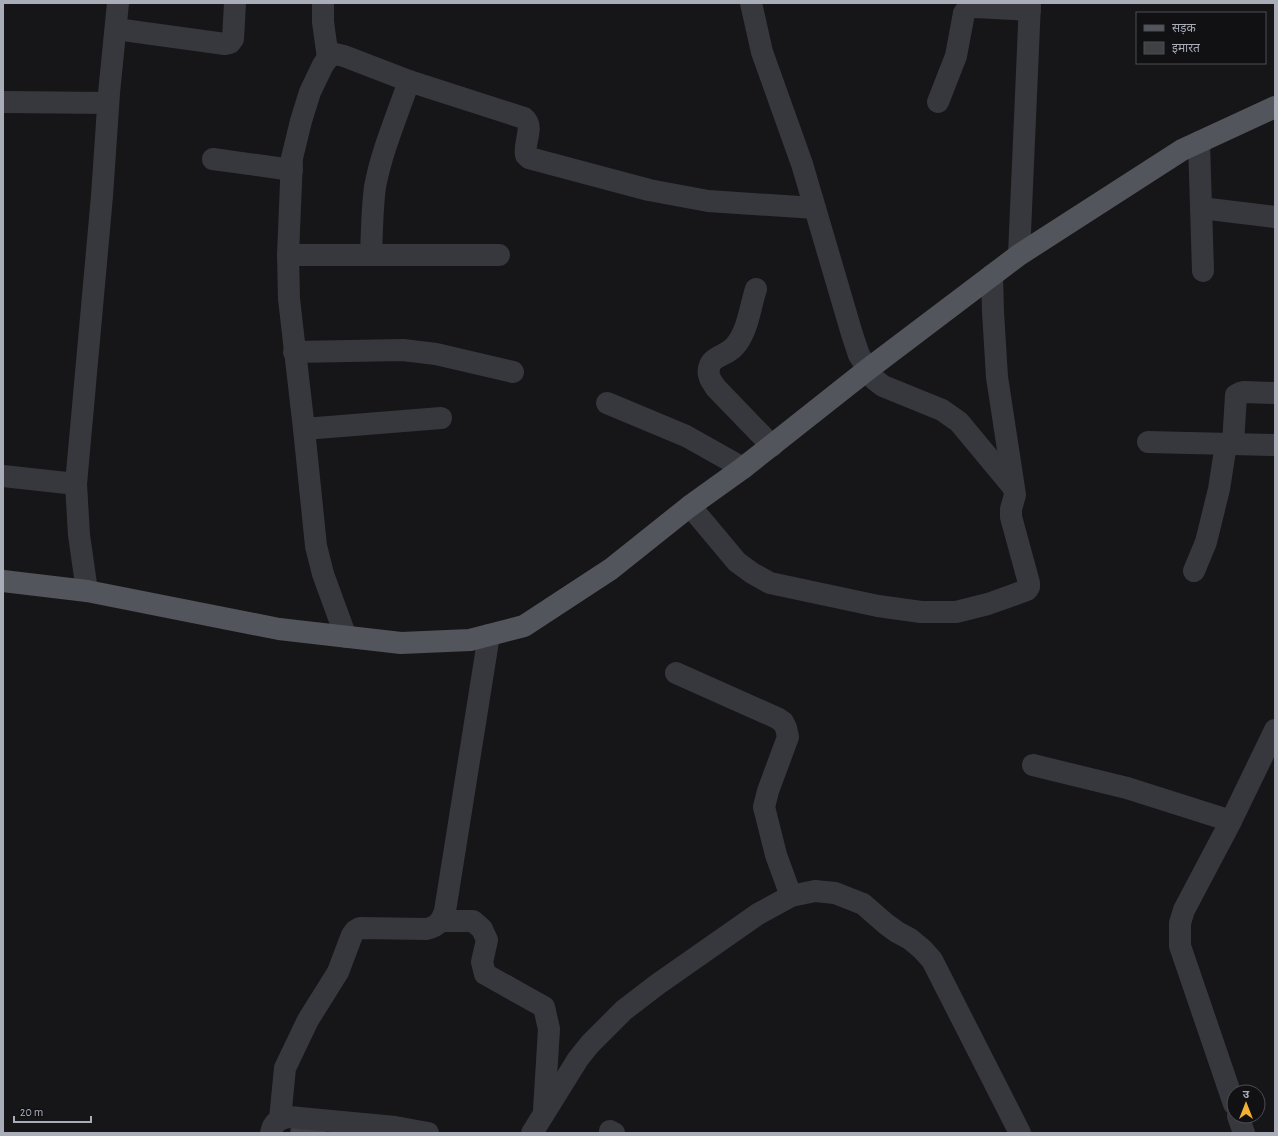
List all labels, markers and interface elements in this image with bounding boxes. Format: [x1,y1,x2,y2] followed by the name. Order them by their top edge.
[1136,12,1266,64] legend
[1172,22,1197,35] text: सड़क
[1172,42,1201,55] text: इमारत
[1226,1084,1266,1124] north arrow
[1243,1089,1250,1100] text: उ
[14,1098,91,1124] scale bar
[20,1106,43,1118] text: 20 m

